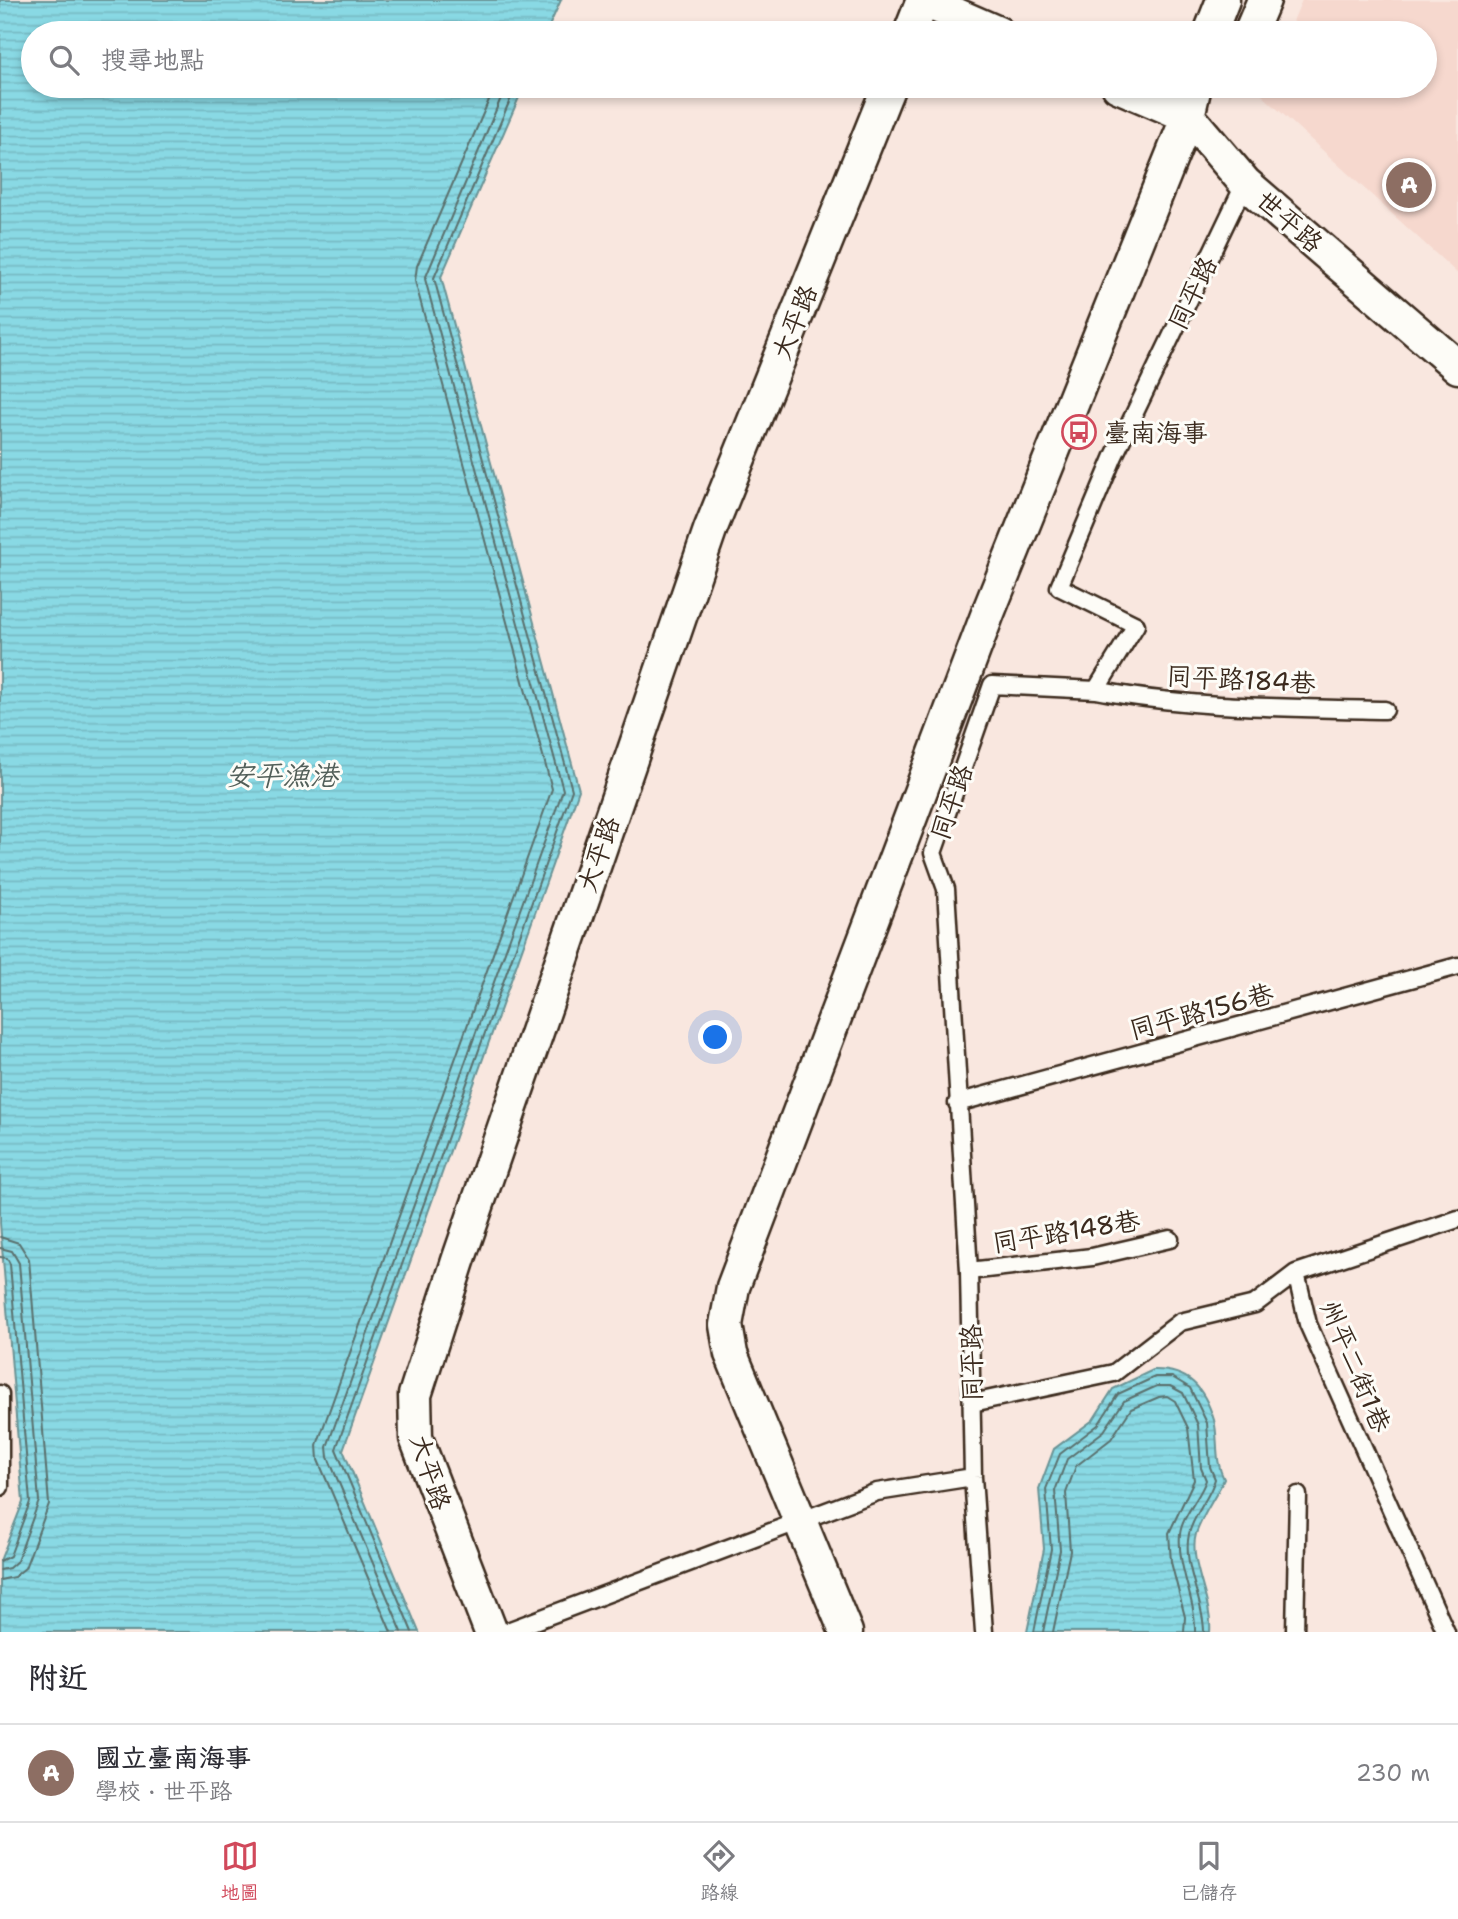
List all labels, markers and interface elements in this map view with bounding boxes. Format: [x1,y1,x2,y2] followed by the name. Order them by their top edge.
[21,21,1437,98] search box
[45,41,83,79] icon: search
[101,42,205,77] text: 搜尋地點
[1386,159,1432,211] pin: A
[1249,182,1331,260] street label: 世平路
[1159,250,1225,336] street label: 同平路
[763,279,825,365] street label: 大平路
[1060,413,1098,451] bus stop icon: 臺南海事
[1104,415,1208,450] place label: 臺南海事
[1165,658,1317,700] street label: 同平路184巷
[226,756,341,794] water label: 安平漁港
[922,759,980,845] street label: 同平路
[569,811,627,897] street label: 大平路
[1125,975,1277,1047] street label: 同平路156巷
[698,1020,732,1054] your location
[989,1202,1143,1260] street label: 同平路148巷
[1312,1294,1400,1438] street label: 州平二街1巷
[953,1324,989,1402] street label: 同平路
[402,1429,460,1515] street label: 大平路
[28,1657,88,1698] text: 附近
[95,1740,251,1775] text: 國立臺南海事
[42,1758,60,1788] text: A
[1356,1758,1430,1788] text: 230 m
[95,1776,232,1806] text: 學校 · 世平路
[221,1837,259,1905] tab: 地圖
[700,1837,738,1905] tab: 路線
[1180,1837,1237,1905] tab: 已儲存

